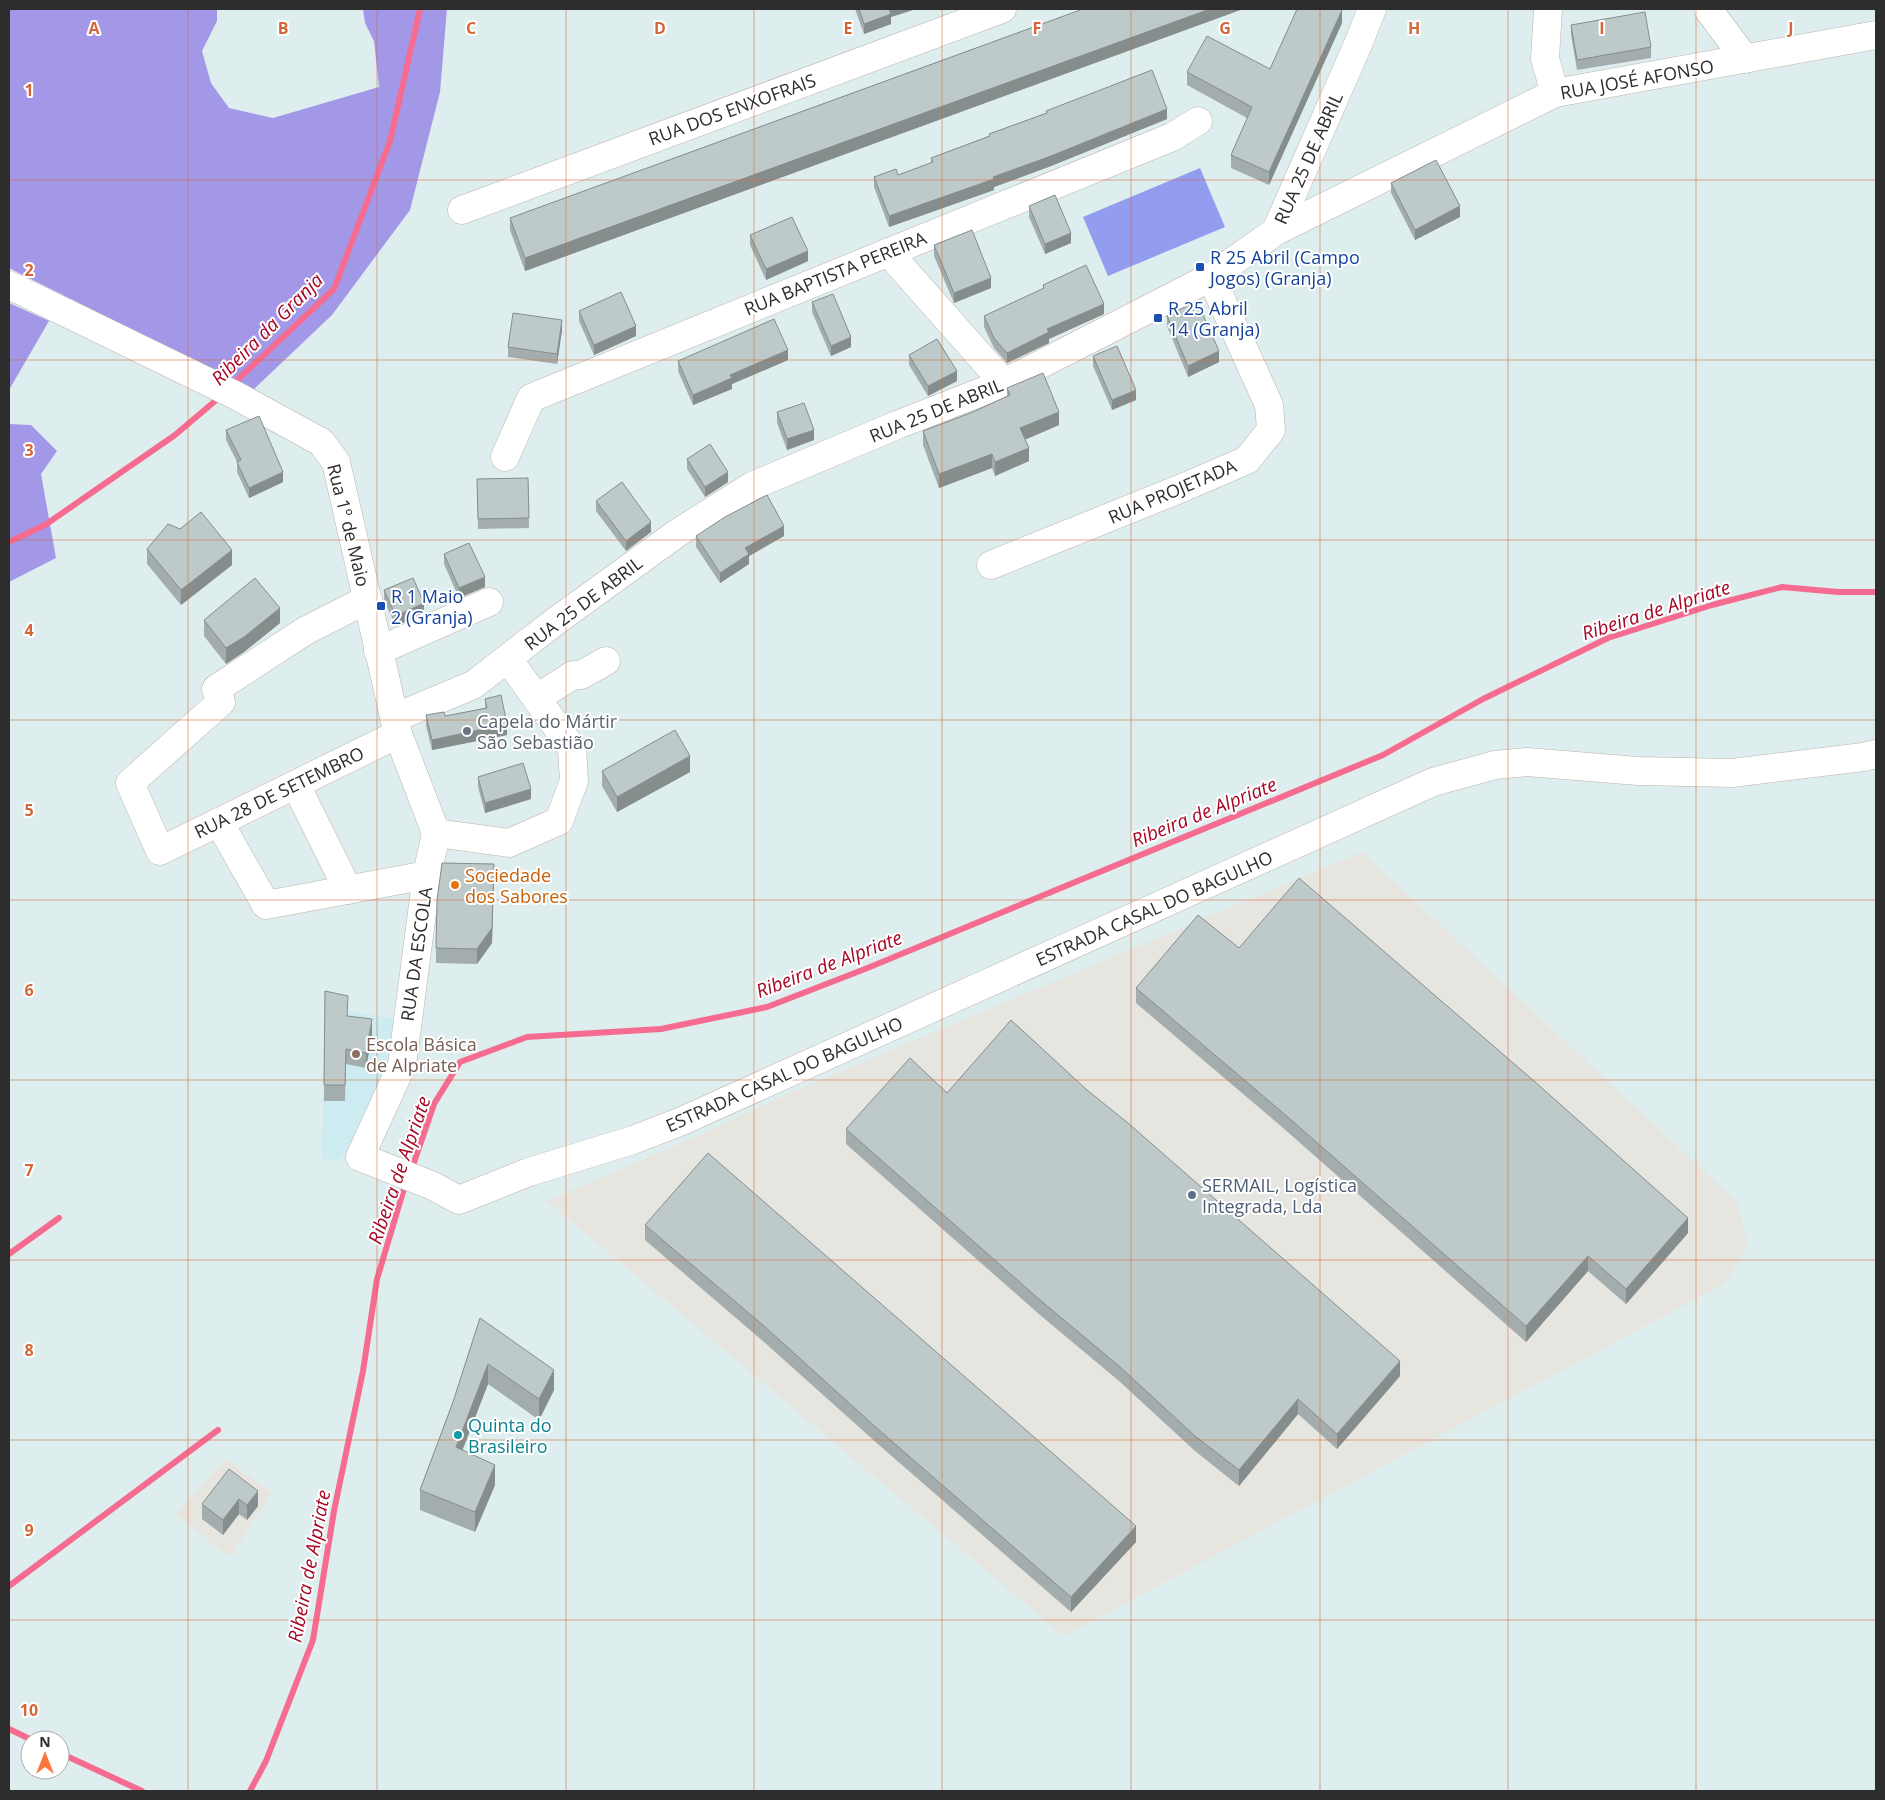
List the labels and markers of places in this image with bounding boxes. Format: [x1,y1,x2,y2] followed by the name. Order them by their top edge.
[1208,245,1360,290] place label: R 25 Abril (Campo Jogos) (Granja)
[1194,261,1206,273] marker: R 25 Abril (Campo Jogos) (Granja)
[1168,296,1260,341] place label: R 25 Abril 14 (Granja)
[1152,312,1164,324] marker: R 25 Abril 14 (Granja)
[391,584,473,629] place label: R 1 Maio 2 (Granja)
[375,600,387,612] marker: R 1 Maio 2 (Granja)
[477,709,618,754] place label: Capela do Mártir São Sebastião
[461,725,473,737] marker: Capela do Mártir São Sebastião
[465,863,568,908] place label: Sociedade dos Sabores
[449,879,461,891] marker: Sociedade dos Sabores
[366,1032,477,1077] place label: Escola Básica de Alpriate
[350,1048,362,1060] marker: Escola Básica de Alpriate
[1202,1173,1357,1218] place label: SERMAIL, Logística Integrada, Lda
[1186,1189,1198,1201] marker: SERMAIL, Logística Integrada, Lda
[468,1413,552,1458] place label: Quinta do Brasileiro
[452,1429,464,1441] marker: Quinta do Brasileiro

